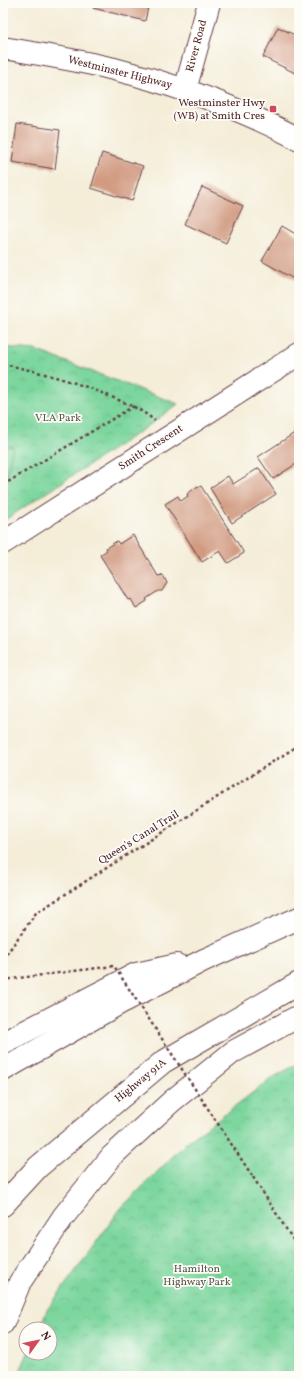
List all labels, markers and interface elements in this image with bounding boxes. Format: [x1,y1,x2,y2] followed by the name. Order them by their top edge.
[183,18,211,74] street label: River Road
[66,53,174,93] street label: Westminster Highway
[174,96,265,124] place label: Westminster Hwy (WB) at Smith Cres
[268,104,278,114] marker: Westminster Hwy (WB) at Smith Cres
[35,411,81,426] park label: VLA Park
[116,421,186,474] street label: Smith Crescent
[96,807,182,869] street label: Queen's Canal Trail
[112,1055,170,1107] street label: Highway 91A
[163,1262,231,1290] park label: Hamilton Highway Park
[18,1321,58,1361] north arrow
[37,1329,54,1344] text: N

